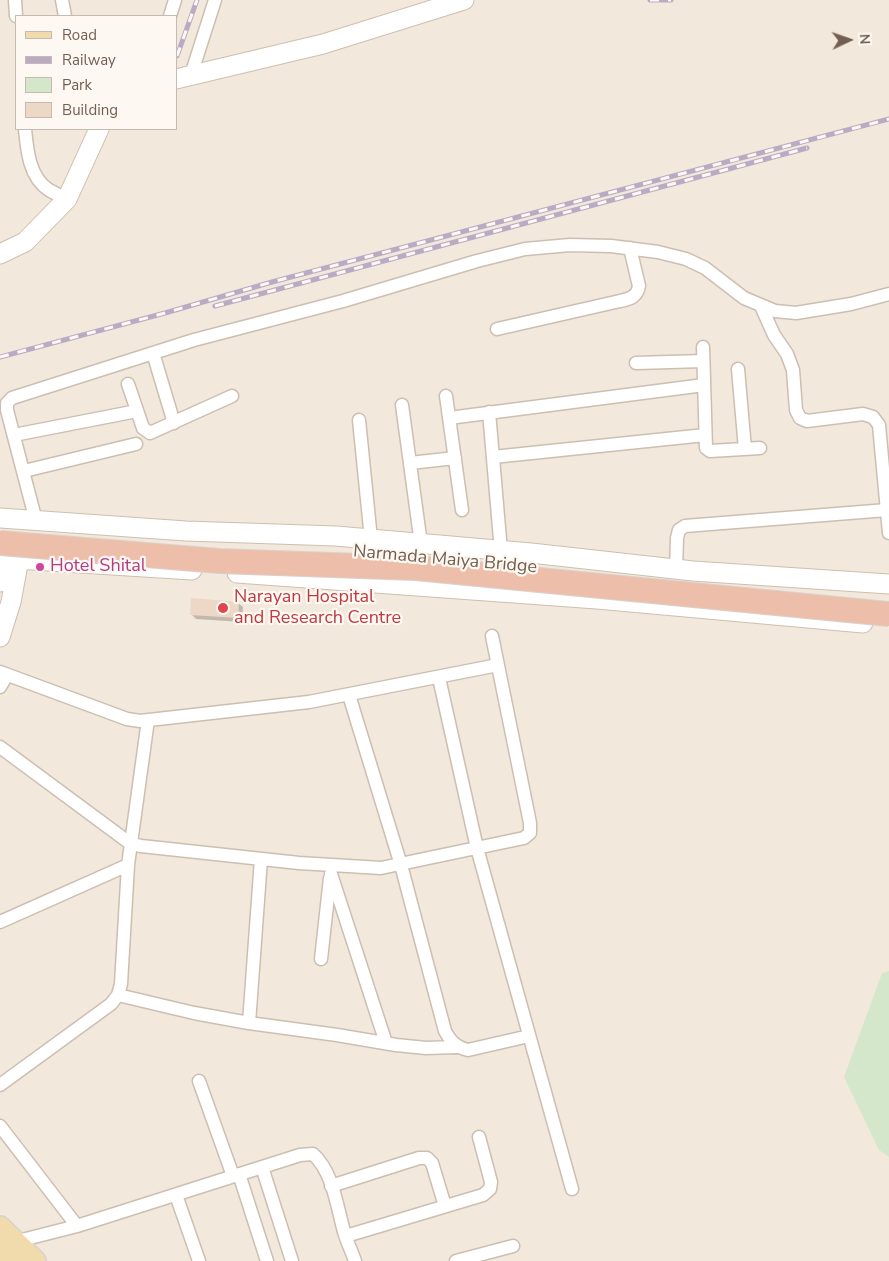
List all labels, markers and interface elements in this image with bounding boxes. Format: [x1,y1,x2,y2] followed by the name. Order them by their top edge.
[15,15,178,130] legend
[824,15,874,65] north arrow
[62,25,97,45] text: Road
[855,33,874,45] text: N
[62,50,116,70] text: Railway
[62,75,92,95] text: Park
[62,100,118,120] text: Building
[352,541,538,579] street label: Narmada Maiya Bridge
[50,556,146,578] place label: Hotel Shital
[34,561,46,573] marker: Hotel Shital
[234,587,401,630] place label: Narayan Hospital and Research Centre
[216,601,230,615] marker: Narayan Hospital and Research Centre

